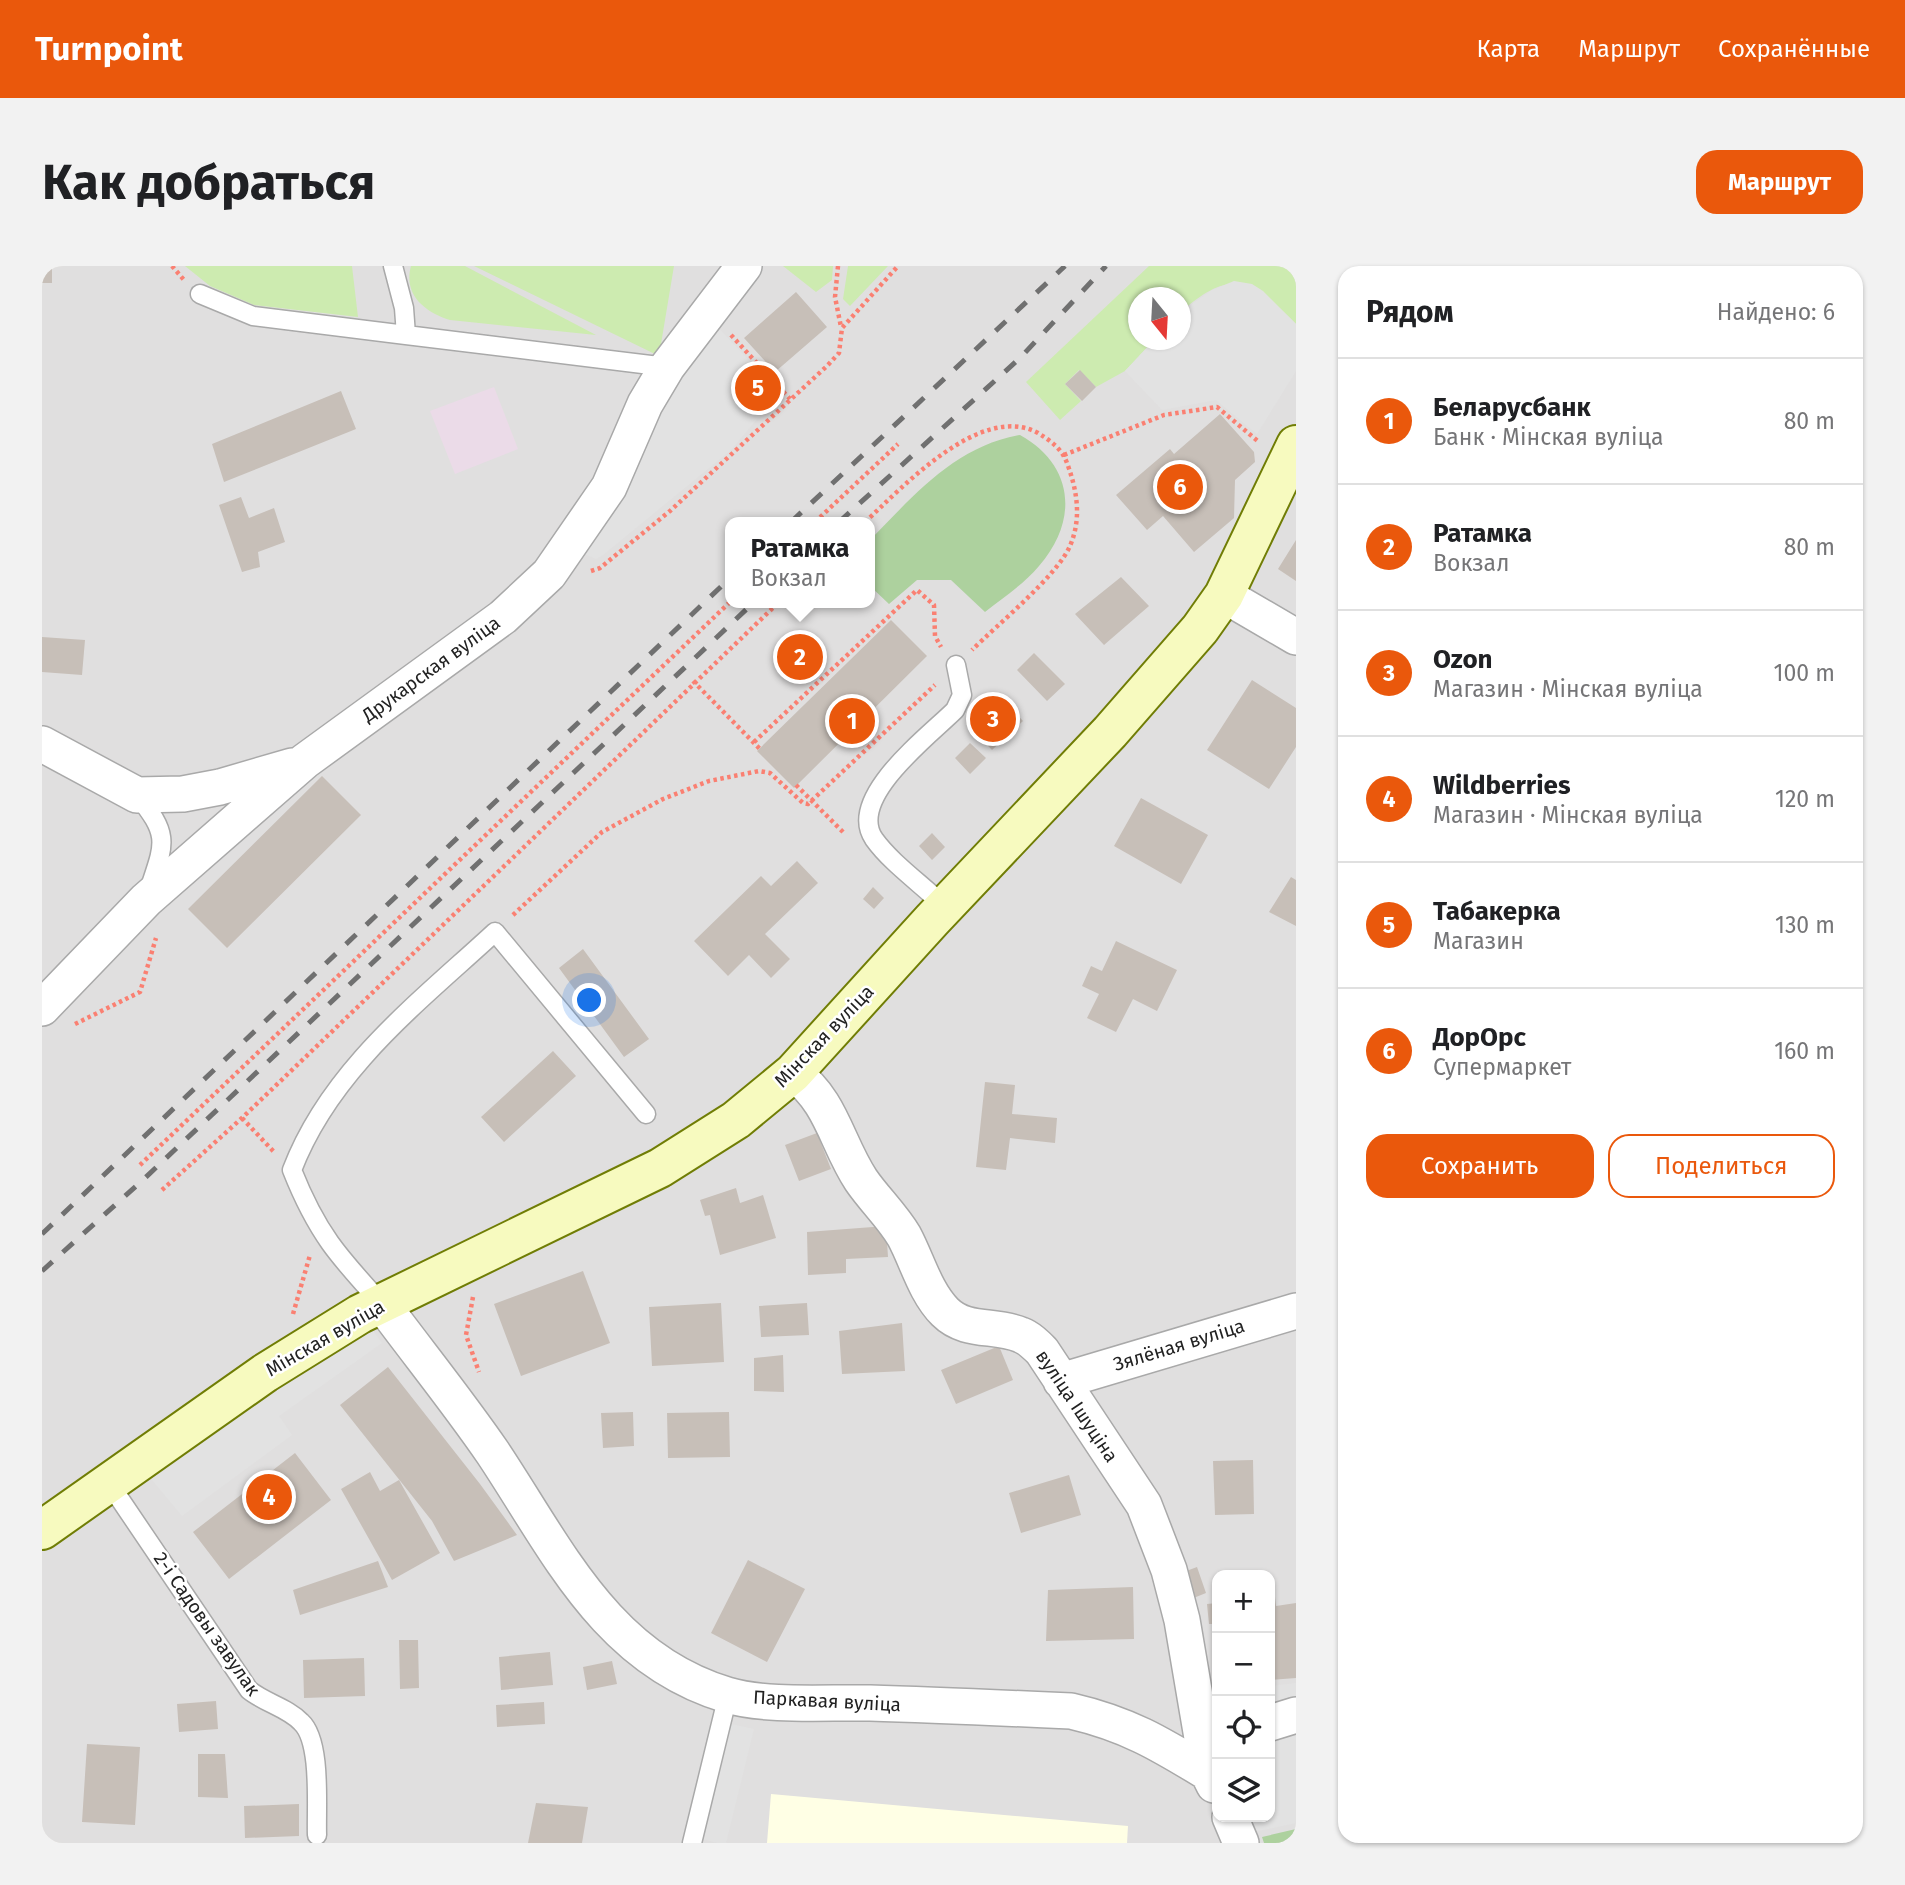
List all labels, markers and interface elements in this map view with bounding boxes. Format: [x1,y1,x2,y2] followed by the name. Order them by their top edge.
[35,29,183,69] text: Turnpoint
[1477,35,1540,63] text: Карта
[1578,35,1680,63] text: Маршрут
[1718,35,1870,63] text: Сохранённые
[1696,150,1863,214] button: Маршрут
[42,153,375,212] text: Как добраться
[1128,287,1191,350] north arrow
[1366,294,1454,330] text: Рядом
[1717,298,1835,326] text: Найдено: 6
[735,362,781,414] pin: 5
[1433,392,1591,423] text: Беларусбанк
[1384,407,1394,435] text: 1
[1784,407,1835,435] text: 80 m
[1433,423,1663,451] text: Банк · Мінская вуліца
[1157,461,1203,513] pin: 6
[725,517,875,608] popup
[1433,518,1532,549] text: Ратамка
[750,533,850,564] text: Ратамка
[1383,533,1395,561] text: 2
[1784,533,1835,561] text: 80 m
[1433,549,1509,577] text: Вокзал
[750,564,827,592] text: Вокзал
[357,611,505,727] street label: Друкарская вуліца
[777,631,823,683] pin: 2
[1433,644,1493,675] text: Ozon
[1383,659,1395,687] text: 3
[1774,659,1835,687] text: 100 m
[1433,675,1703,703] text: Магазин · Мінская вуліца
[970,693,1016,745] pin: 3
[829,695,875,747] pin: 1
[1433,770,1571,801] text: Wildberries
[1383,785,1396,813] text: 4
[1775,785,1835,813] text: 120 m
[1433,801,1703,829] text: Магазин · Мінская вуліца
[1433,896,1561,927] text: Табакерка
[1383,911,1395,939] text: 5
[1775,911,1835,939] text: 130 m
[1433,927,1524,955] text: Магазин
[769,980,879,1092] street label: Мінская вуліца
[572,983,606,1017] your location
[1433,1022,1526,1053] text: ДорОрс
[1383,1037,1395,1065] text: 6
[1774,1037,1835,1065] text: 160 m
[1433,1053,1571,1081] text: Супермаркет
[1366,1134,1594,1198] button: Сохранить
[1608,1134,1835,1198] button: Поделиться
[262,1295,388,1381] street label: Мінская вуліца
[1111,1314,1247,1376] street label: Зялёная вуліца
[1031,1345,1123,1467] street label: вуліца Ішуціна
[246,1471,292,1523] pin: 4
[149,1548,265,1700] street label: 2-і Садовы завулак
[1212,1570,1275,1822] map controls
[1212,1570,1275,1633] button: +
[1212,1633,1275,1696] button: −
[752,1686,902,1716] street label: Паркавая вуліца
[1212,1696,1275,1759] button: locate
[1212,1759,1275,1822] button: layers

